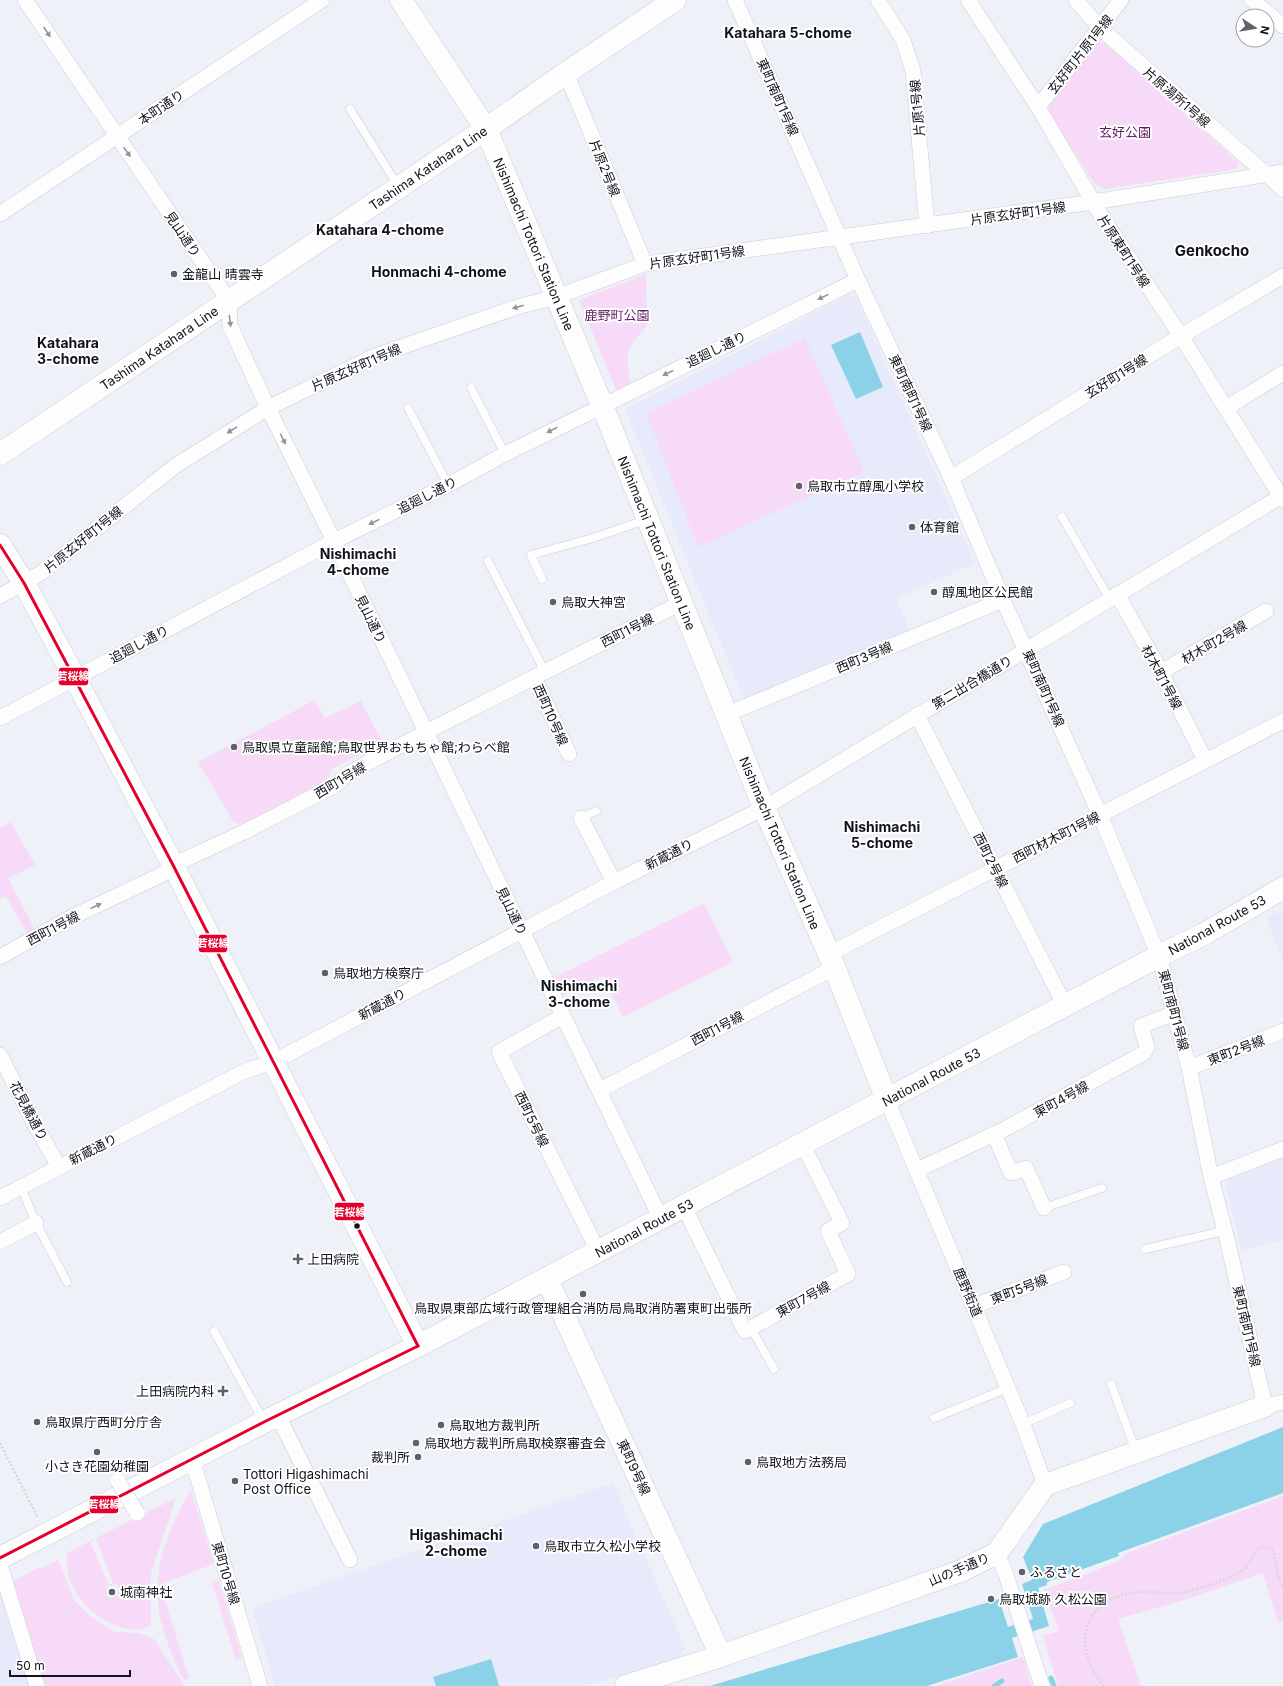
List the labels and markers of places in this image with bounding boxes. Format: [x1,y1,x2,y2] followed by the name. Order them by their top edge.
[182,266,264,282] place label: 金龍山 晴雲寺
[169,269,179,279] marker: 金龍山 晴雲寺
[807,478,924,494] place label: 鳥取市立醇風小学校
[794,481,804,491] marker: 鳥取市立醇風小学校
[920,519,959,535] place label: 体育館
[907,522,917,532] marker: 体育館
[942,584,1033,600] place label: 醇風地区公民館
[929,587,939,597] marker: 醇風地区公民館
[561,594,626,610] place label: 鳥取大神宮
[548,597,558,607] marker: 鳥取大神宮
[242,739,510,755] place label: 鳥取県立童謡館;鳥取世界おもちゃ館;わらべ館
[229,742,239,752] marker: 鳥取県立童謡館;鳥取世界おもちゃ館;わらべ館
[333,965,424,981] place label: 鳥取地方検察庁
[320,968,330,978] marker: 鳥取地方検察庁
[352,1221,362,1231] unlabelled marker
[307,1251,359,1267] place label: 上田病院
[292,1253,304,1265] marker: 上田病院
[578,1289,588,1299] marker: 鳥取県東部広域行政管理組合消防局鳥取消防署東町出張所
[414,1300,752,1316] place label: 鳥取県東部広域行政管理組合消防局鳥取消防署東町出張所
[136,1383,214,1399] place label: 上田病院内科
[217,1385,229,1397] marker: 上田病院内科
[45,1414,162,1430] place label: 鳥取県庁西町分庁舎
[32,1417,42,1427] marker: 鳥取県庁西町分庁舎
[449,1417,540,1433] place label: 鳥取地方裁判所
[436,1420,446,1430] marker: 鳥取地方裁判所
[424,1435,606,1451] place label: 鳥取地方裁判所鳥取検察審査会
[411,1438,421,1448] marker: 鳥取地方裁判所鳥取検察審査会
[92,1447,102,1457] marker: 小さき花園幼稚園
[371,1449,410,1465] place label: 裁判所
[413,1452,423,1462] marker: 裁判所
[756,1454,847,1470] place label: 鳥取地方法務局
[743,1457,753,1467] marker: 鳥取地方法務局
[45,1458,149,1474] place label: 小さき花園幼稚園
[243,1466,369,1497] place label: Tottori Higashimachi Post Office
[230,1476,240,1486] marker: Tottori Higashimachi Post Office
[544,1538,661,1554] place label: 鳥取市立久松小学校
[531,1541,541,1551] marker: 鳥取市立久松小学校
[1030,1564,1082,1580] place label: ふるさと
[1017,1567,1027,1577] marker: ふるさと
[120,1584,172,1600] place label: 城南神社
[107,1587,117,1597] marker: 城南神社
[999,1591,1107,1607] place label: 鳥取城跡 久松公園
[986,1594,996,1604] marker: 鳥取城跡 久松公園

